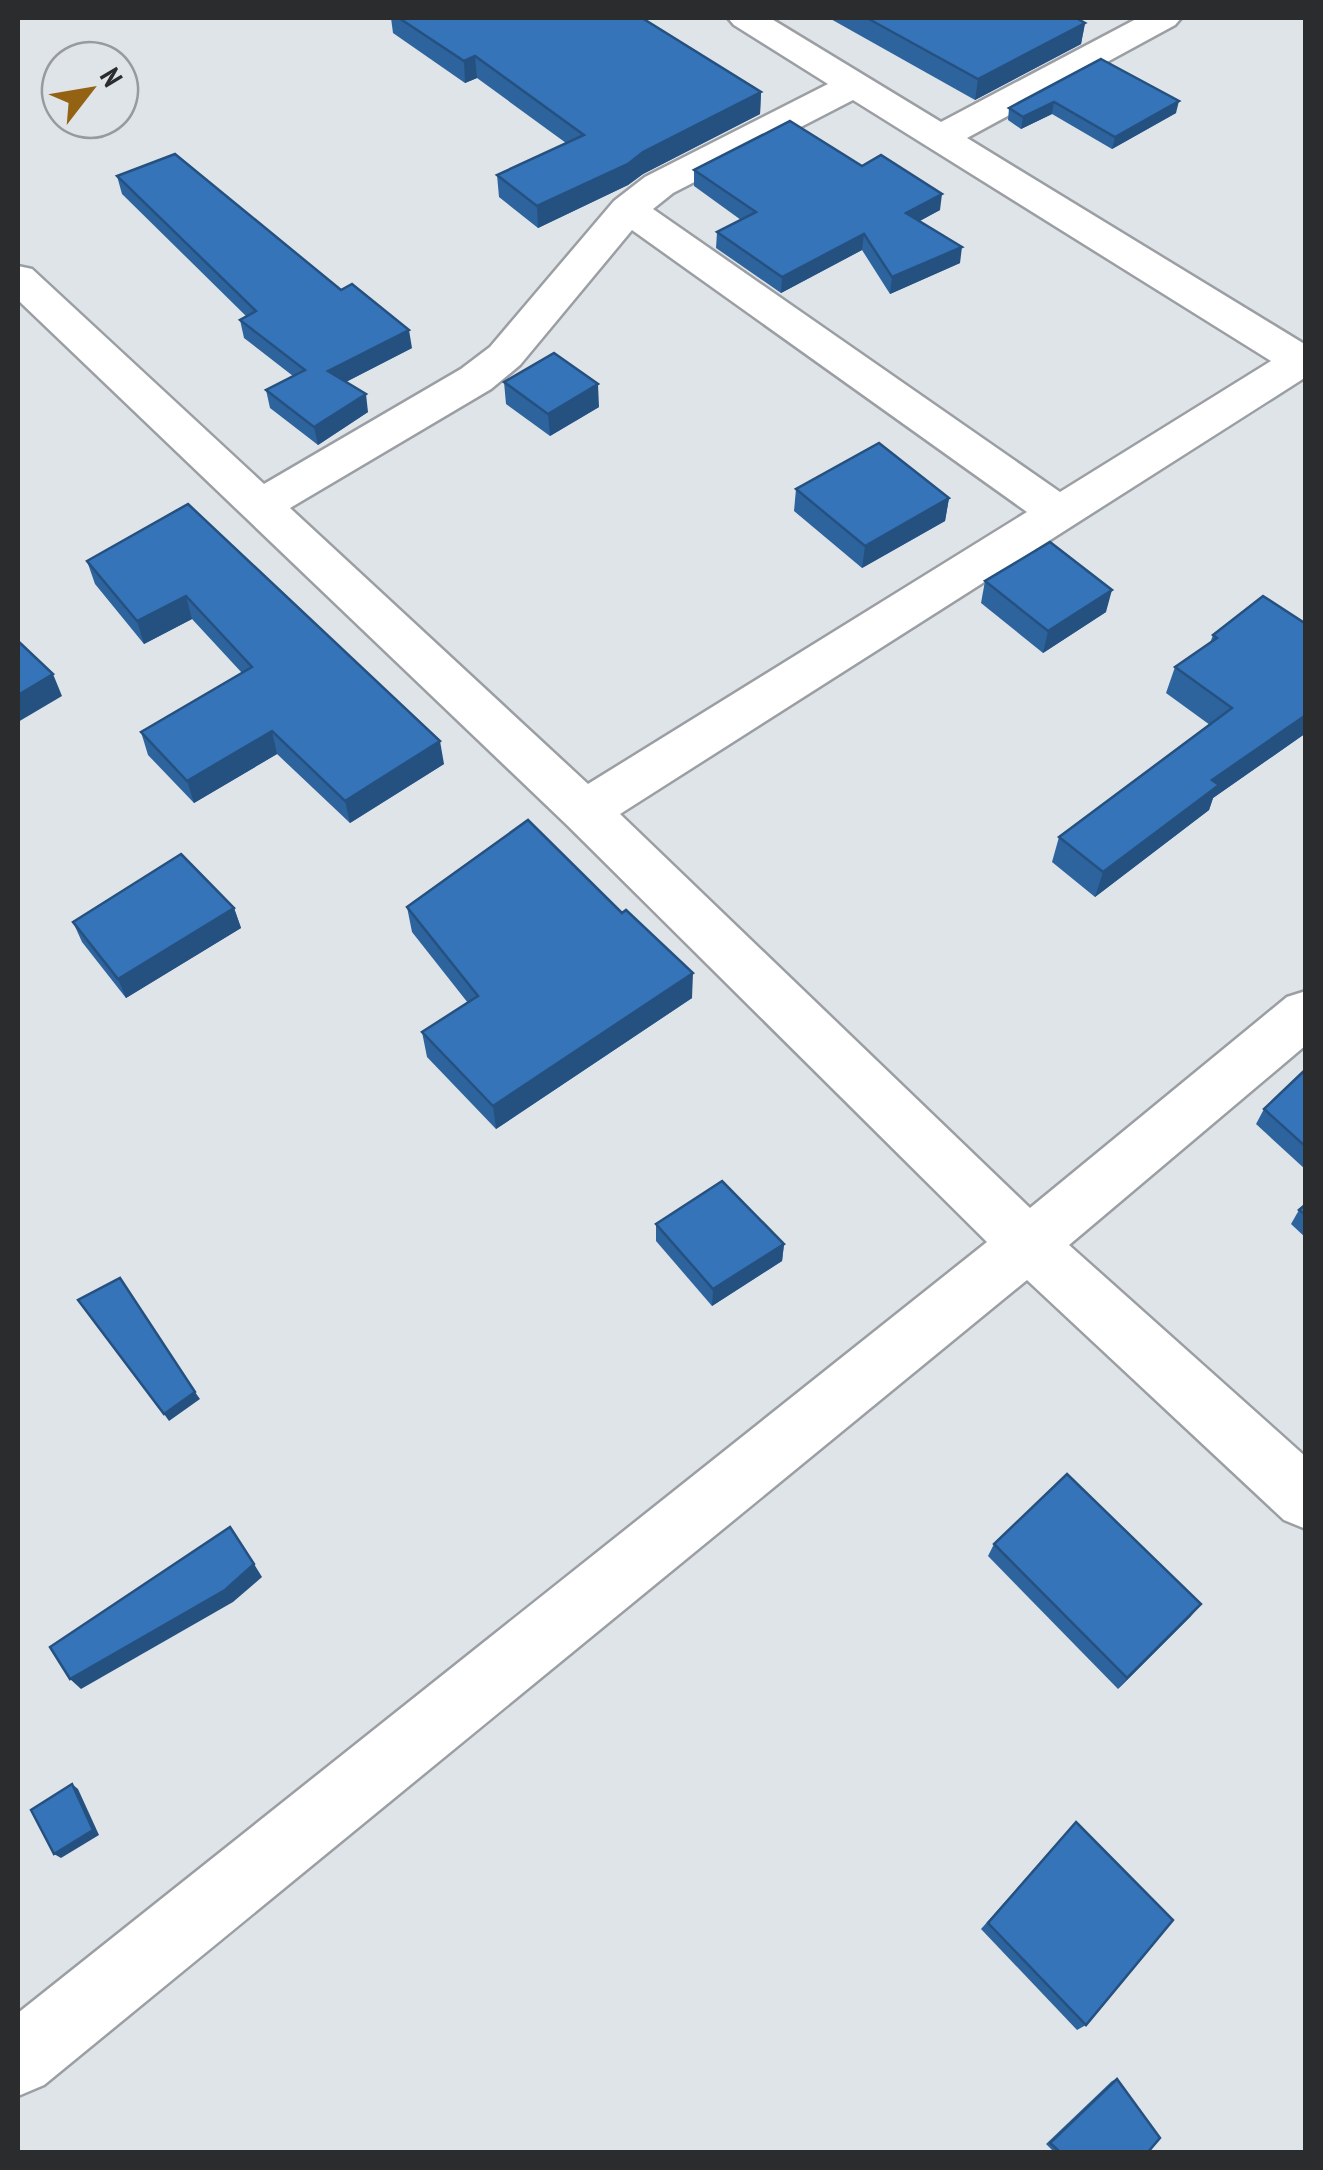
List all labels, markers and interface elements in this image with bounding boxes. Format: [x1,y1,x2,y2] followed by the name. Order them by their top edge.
[40,40,140,140] north arrow
[92,61,132,93] text: N

